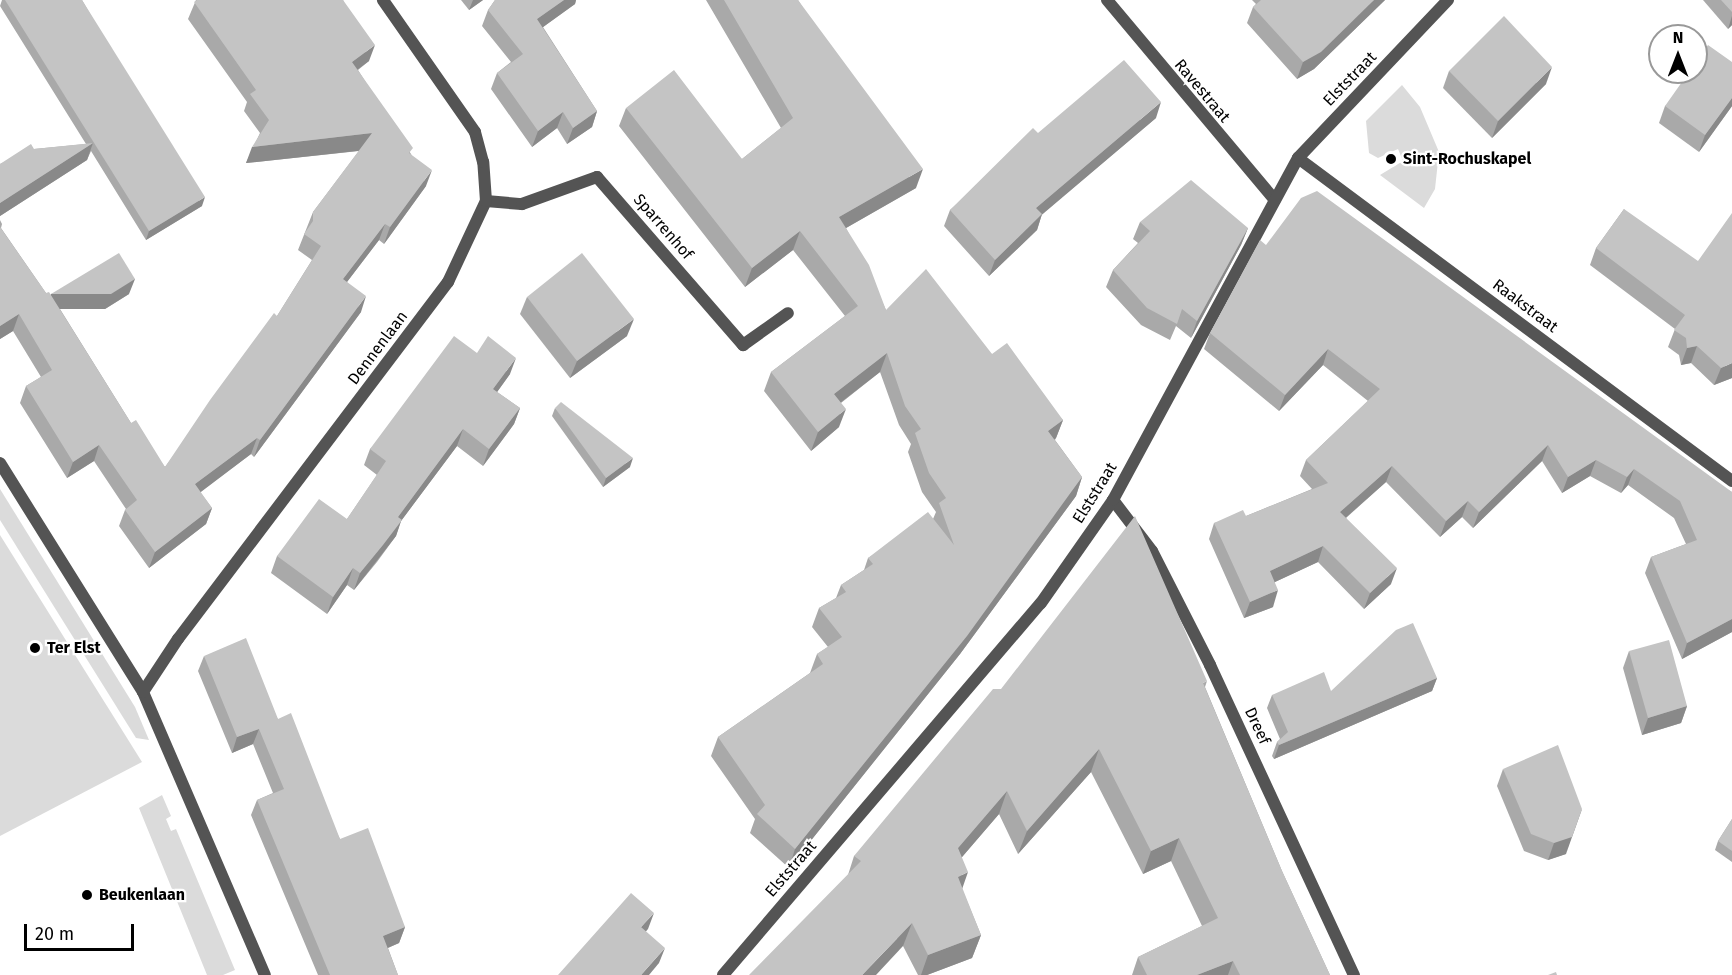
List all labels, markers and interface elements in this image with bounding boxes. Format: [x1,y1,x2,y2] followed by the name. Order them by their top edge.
[1648,24,1708,84] north arrow
[1673,28,1683,47] text: N
[1319,48,1381,110] street label: Elststraat
[1170,56,1234,126] street label: Ravestraat
[1403,149,1531,169] place label: Sint-Rochuskapel
[1384,152,1398,166] marker: Sint-Rochuskapel
[629,190,697,264] street label: Sparrenhof
[1489,275,1561,337] street label: Raakstraat
[344,307,412,389] street label: Dennenlaan
[1069,459,1121,527] street label: Elststraat
[47,638,101,658] place label: Ter Elst
[28,641,42,655] marker: Ter Elst
[1240,704,1274,748] street label: Dreef
[761,837,821,901] street label: Elststraat
[99,885,185,905] place label: Beukenlaan
[80,888,94,902] marker: Beukenlaan
[27,912,136,950] scale bar
[35,923,74,945] text: 20 m

